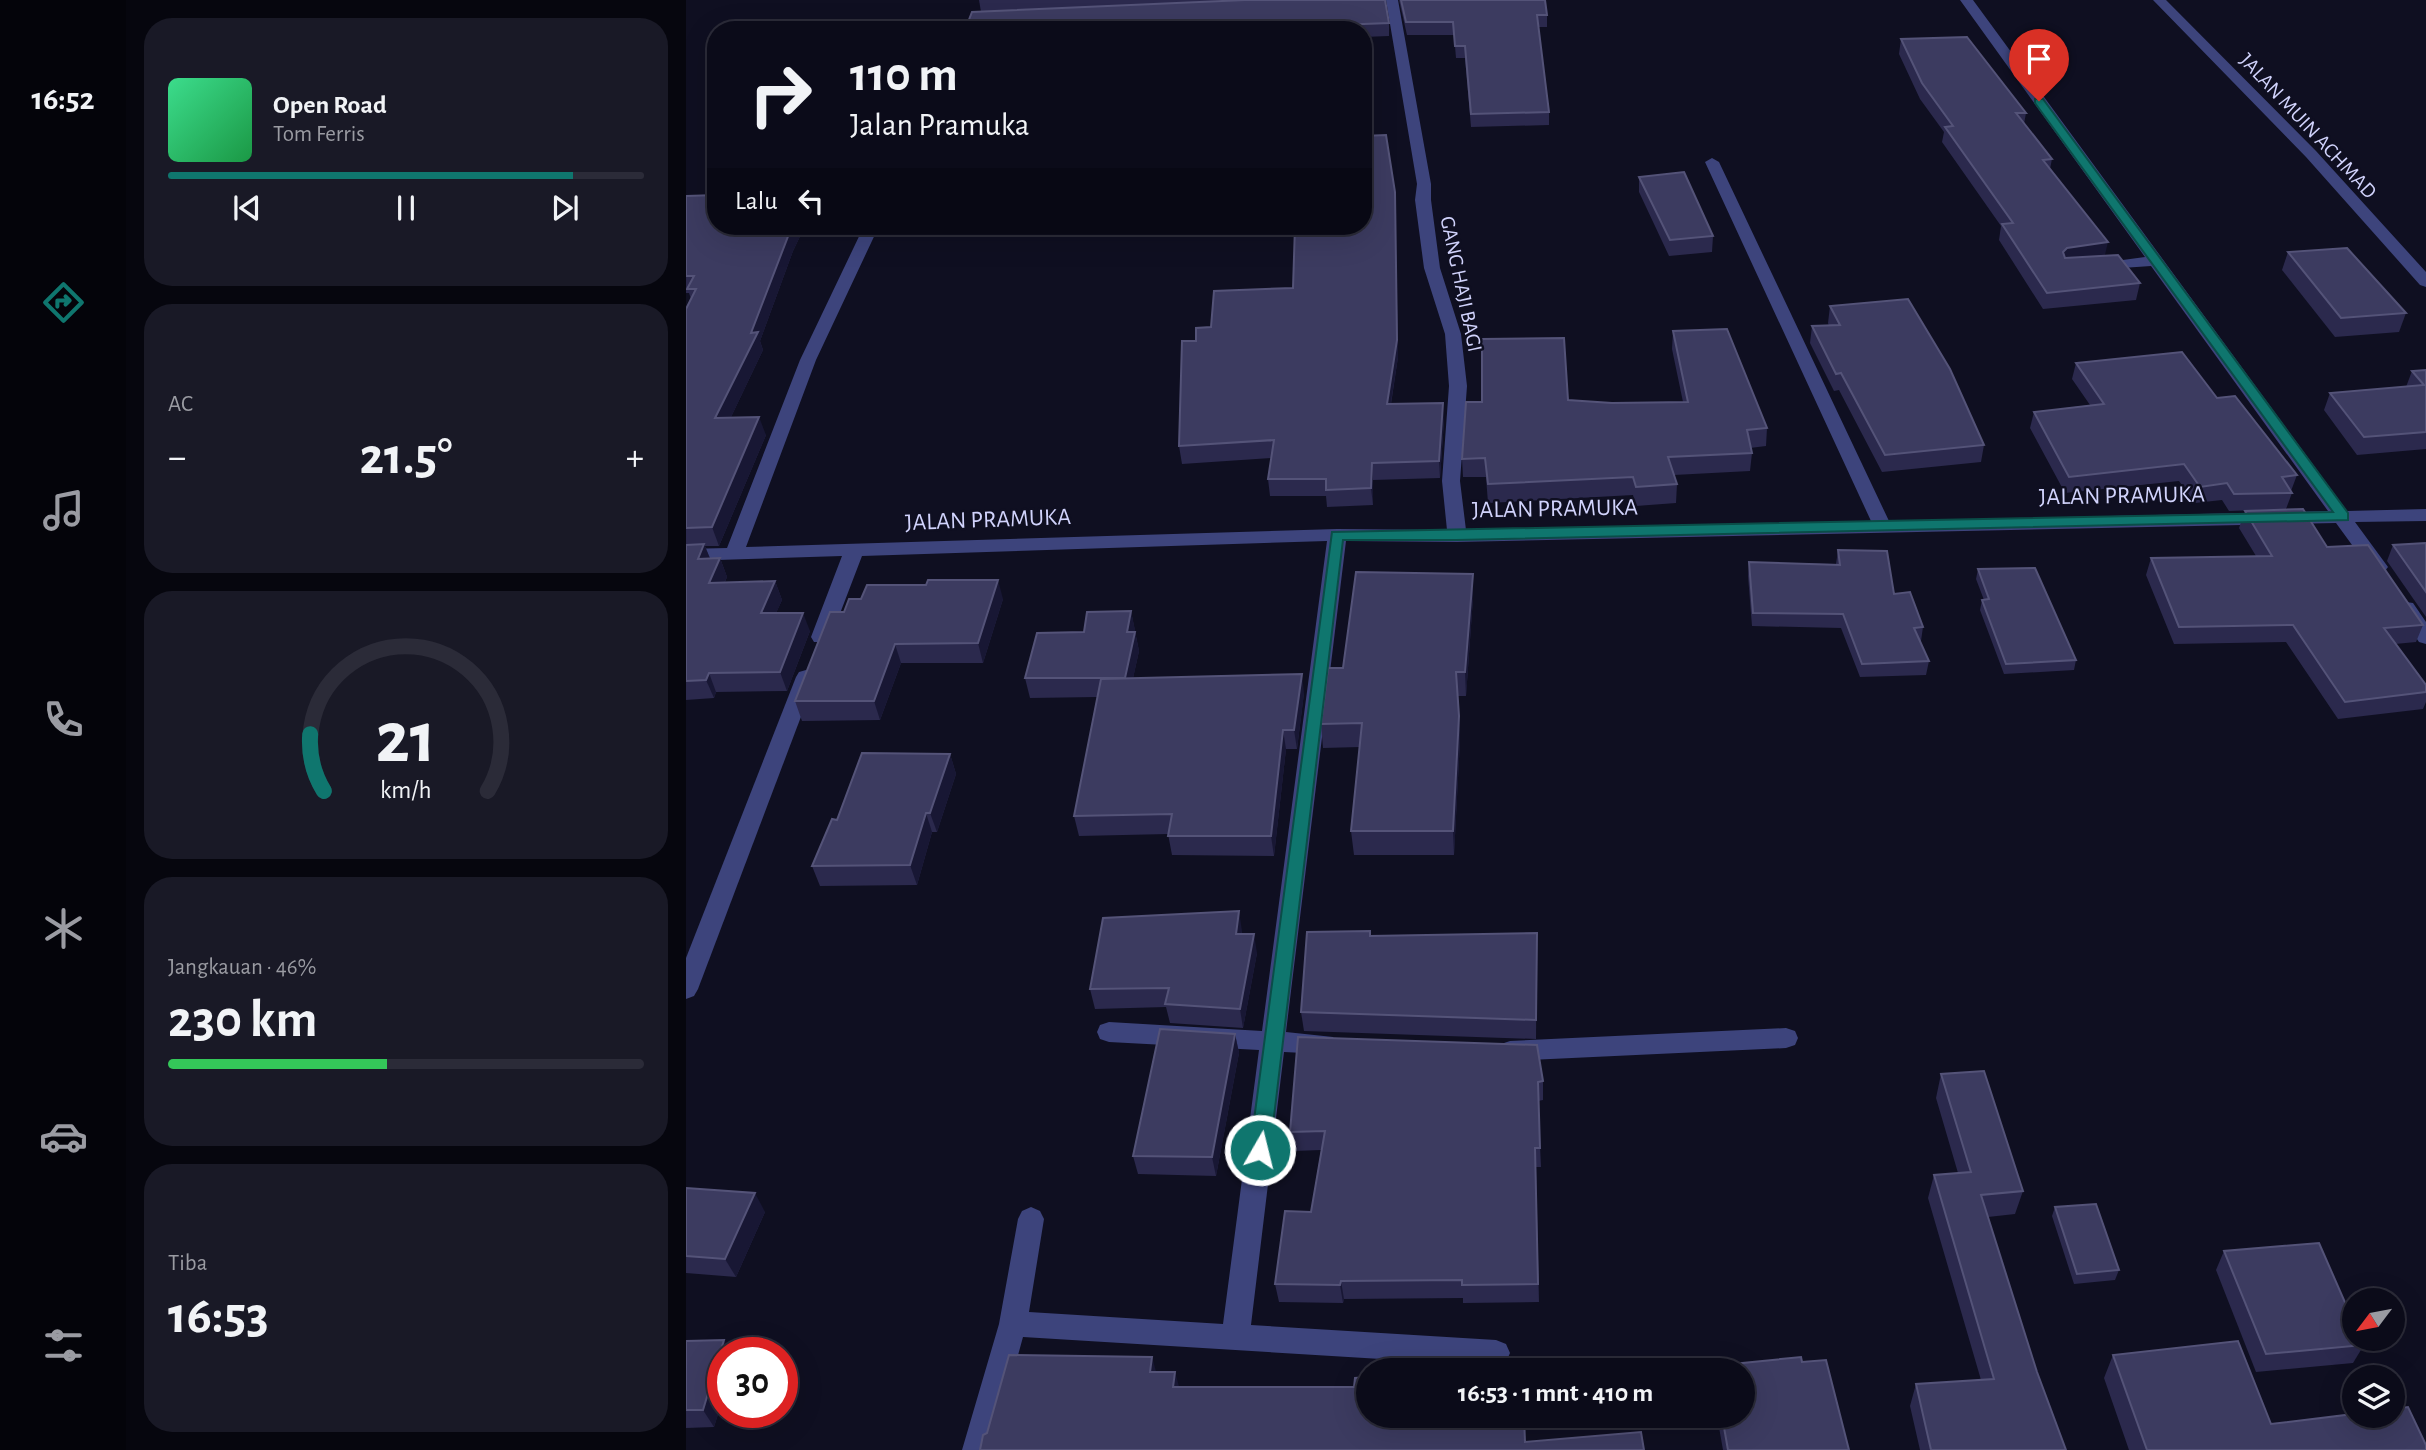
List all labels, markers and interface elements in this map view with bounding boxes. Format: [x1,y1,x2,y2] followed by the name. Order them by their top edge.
[2009,29,2069,101] pin
[2020,40,2058,78] icon: arrive
[735,49,826,140] icon: right
[2236,49,2380,203] street label: JALAN MUIN ACHMAD
[850,51,958,100] text: 110 m
[31,83,95,115] text: 16:52
[273,92,387,118] text: Open Road
[850,109,1030,141] text: Jalan Pramuka
[273,123,365,146] text: Tom Ferris
[792,182,830,220] icon: left
[735,188,778,214] text: Lalu
[228,189,266,227] icon: previous
[387,189,425,227] icon: pause
[546,189,584,227] icon: next
[1436,214,1486,354] street label: GANG HAJI BAGI
[39,278,88,327] icon: directions
[168,393,193,416] text: AC
[360,431,452,483] text: 21.5°
[168,439,186,477] text: −
[626,439,644,477] text: +
[2039,483,2205,509] street label: JALAN PRAMUKA
[39,486,88,535] icon: music
[1472,496,1638,522] street label: JALAN PRAMUKA
[905,505,1072,535] street label: JALAN PRAMUKA
[39,695,88,744] icon: phone
[376,703,436,776] text: 21
[380,778,432,803] text: km/h
[39,904,88,953] icon: climate
[168,956,316,979] text: Jangkauan · 46%
[168,994,318,1046] text: 230 km
[39,1112,88,1161] icon: car
[1223,1113,1297,1187] position arrow
[168,1252,207,1275] text: Tiba
[2342,1288,2404,1351] north arrow
[2342,1288,2405,1428] map controls
[168,1290,269,1342] text: 16:53
[39,1321,88,1370] icon: filters
[707,1337,798,1428] speed limit sign: 30
[2342,1365,2405,1428] button: layers
[1458,1380,1653,1406] text: 16:53 · 1 mnt · 410 m

